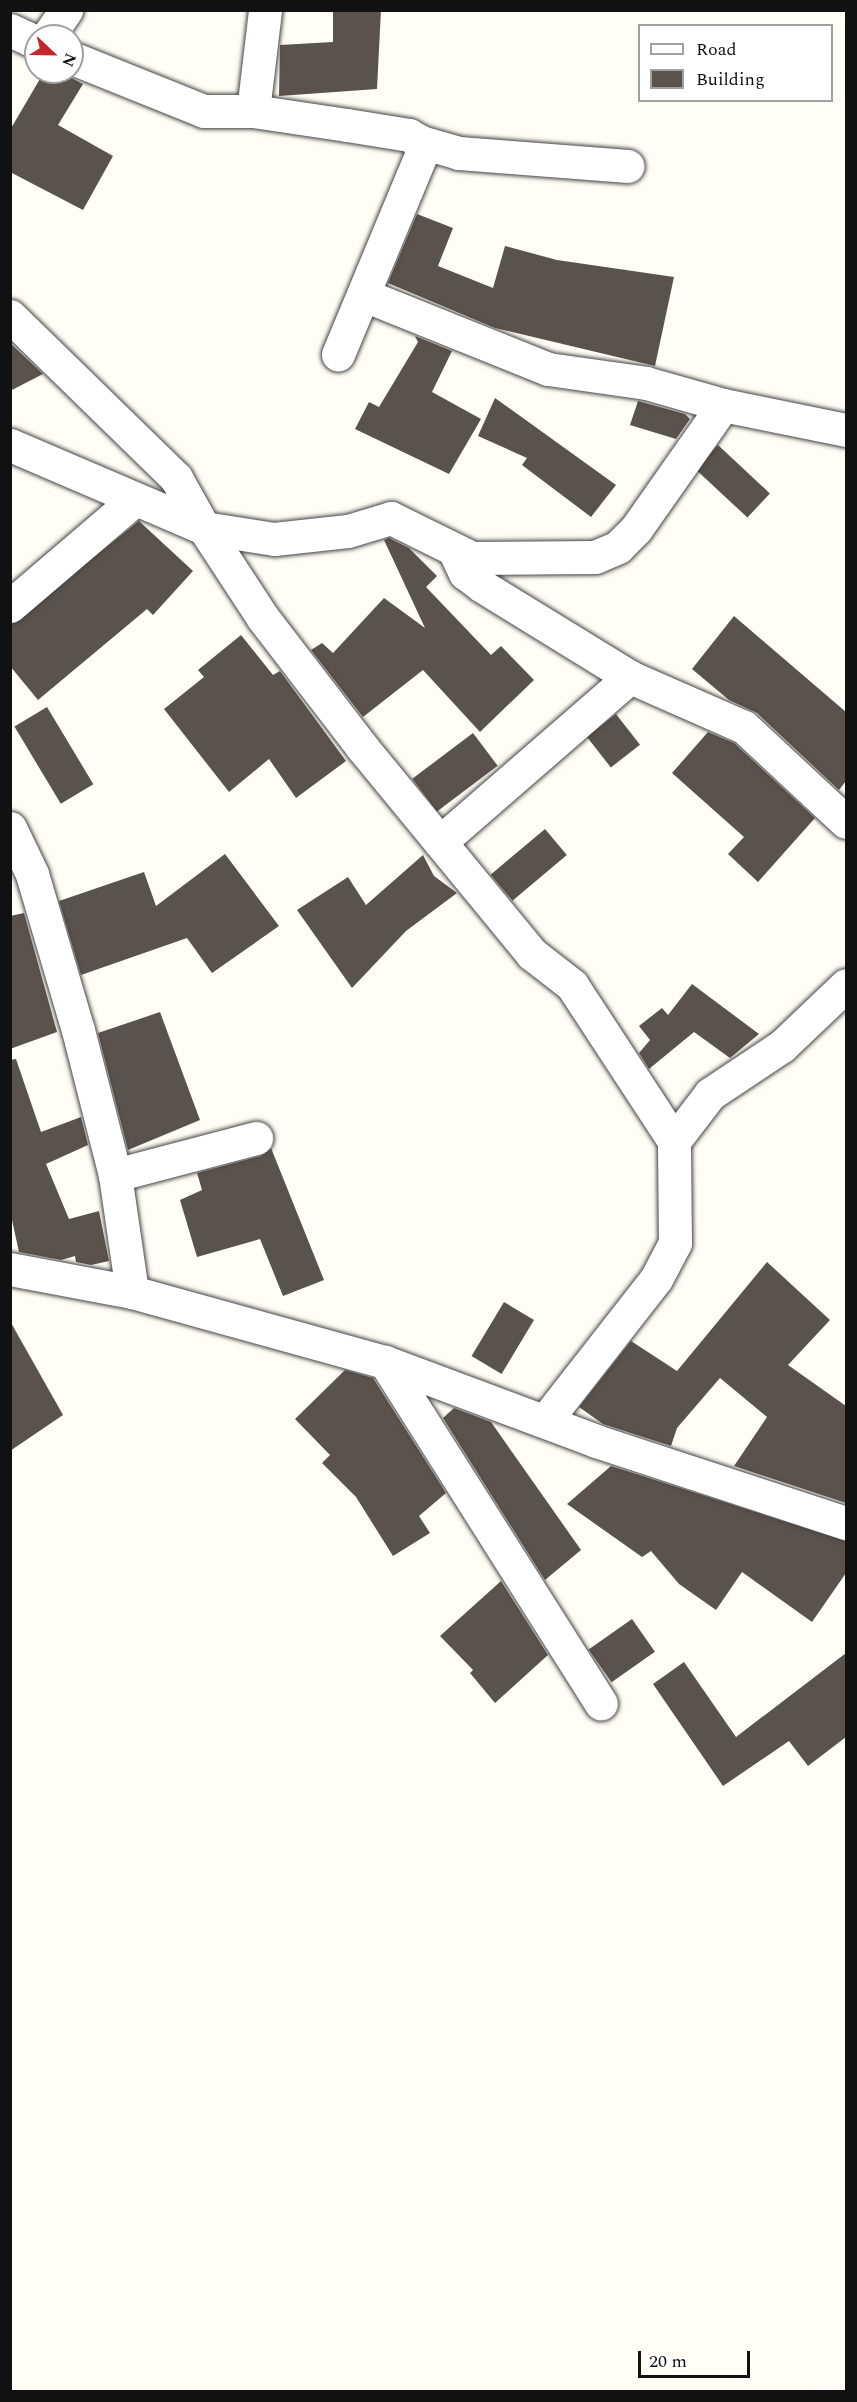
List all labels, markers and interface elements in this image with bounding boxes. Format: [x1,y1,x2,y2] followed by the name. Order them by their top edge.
[24,24,84,84] north arrow
[638,24,833,102] legend
[696,36,737,63] text: Road
[55,49,82,71] text: N
[696,66,765,93] text: Building
[641,2339,754,2377] scale bar
[649,2348,687,2375] text: 20 m

